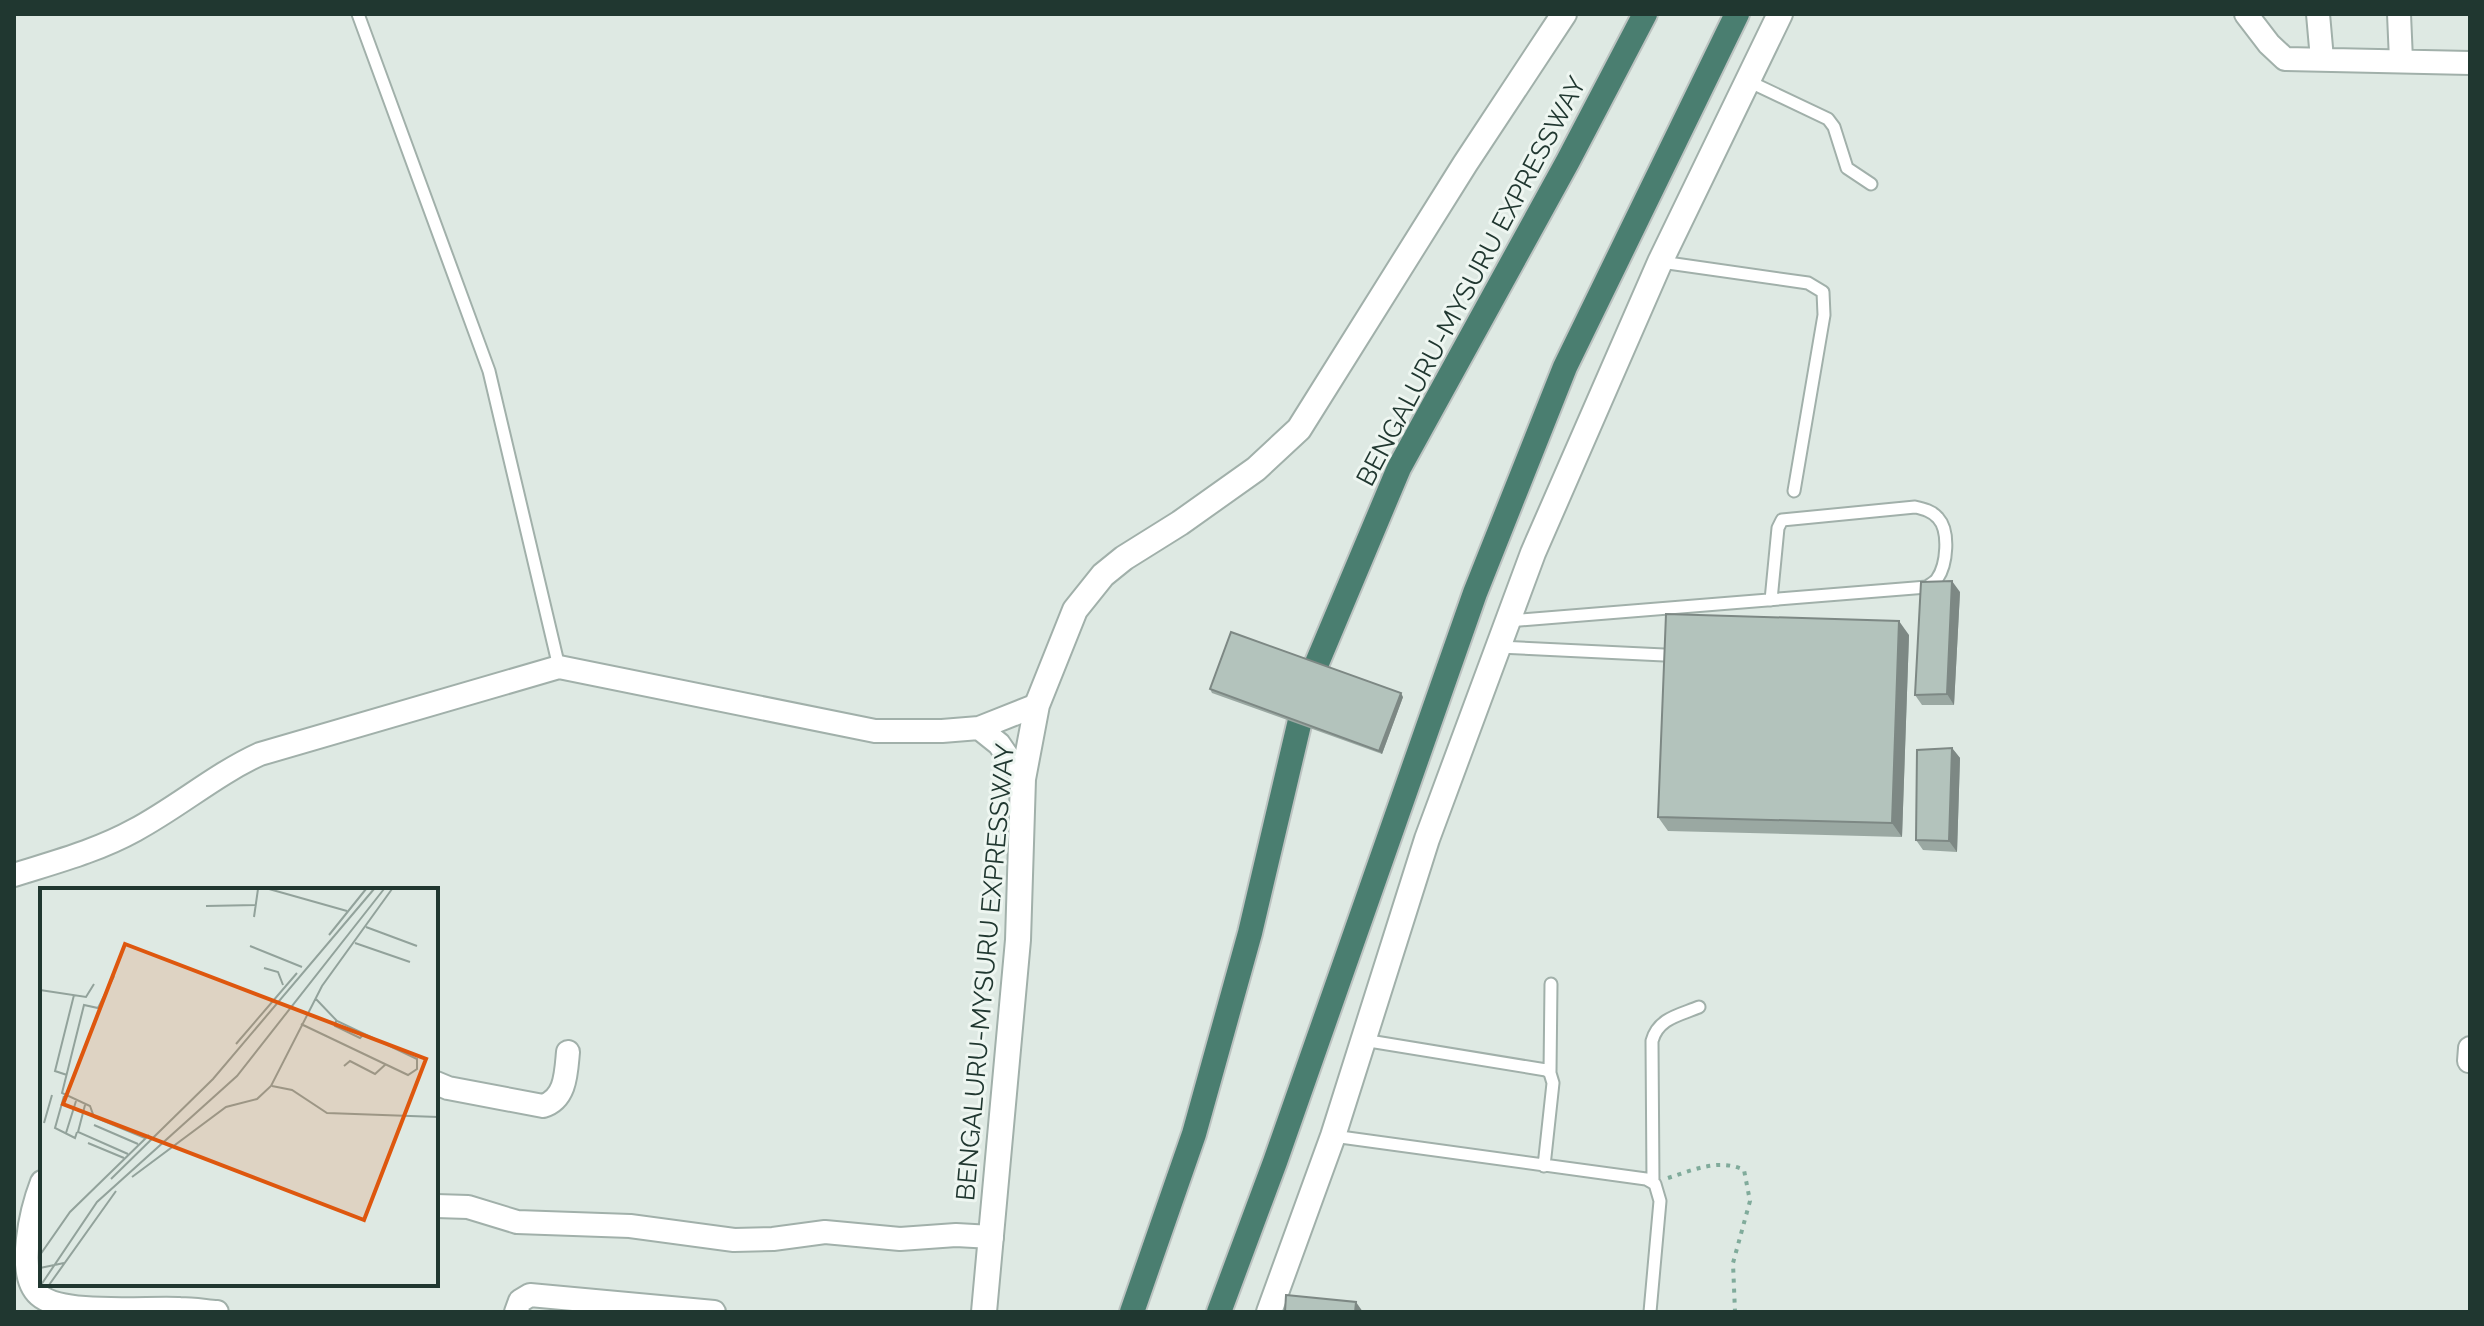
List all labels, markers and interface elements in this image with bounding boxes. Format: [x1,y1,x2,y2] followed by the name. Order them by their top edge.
[1350,71,1592,491] street label: BENGALURU-MYSURU EXPRESSWAY
[950,742,1020,1202] street label: BENGALURU-MYSURU EXPRESSWAY
[40,888,438,1286] inset map

